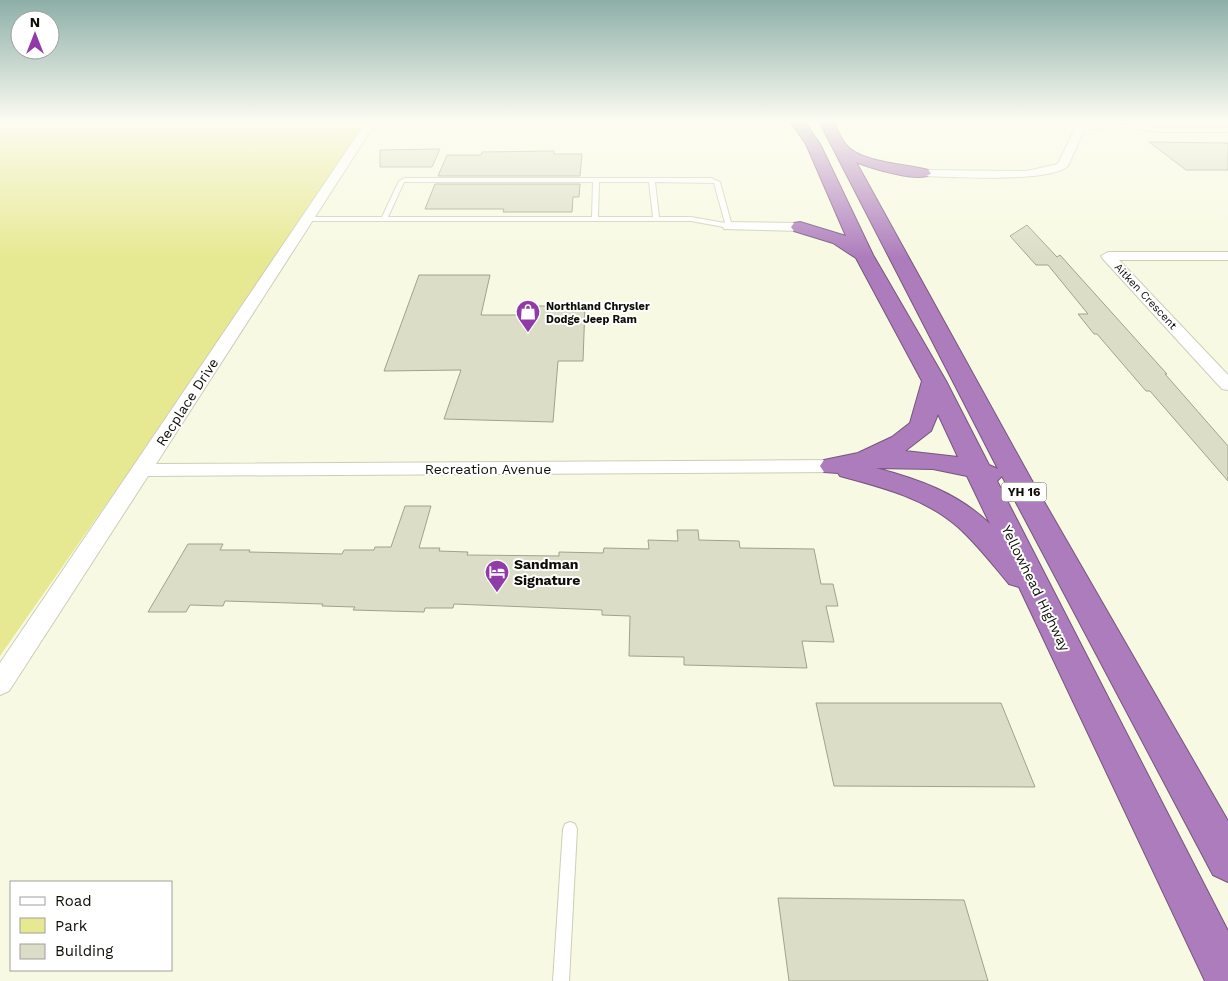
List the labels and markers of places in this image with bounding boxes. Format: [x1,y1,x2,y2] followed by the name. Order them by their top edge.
[515,299,541,333] shop icon: Northland Chrysler Dodge Jeep Ram
[546,300,650,326] place label: Northland Chrysler Dodge Jeep Ram
[514,556,580,588] place label: Sandman Signature
[484,559,510,593] hotel icon: Sandman Signature

